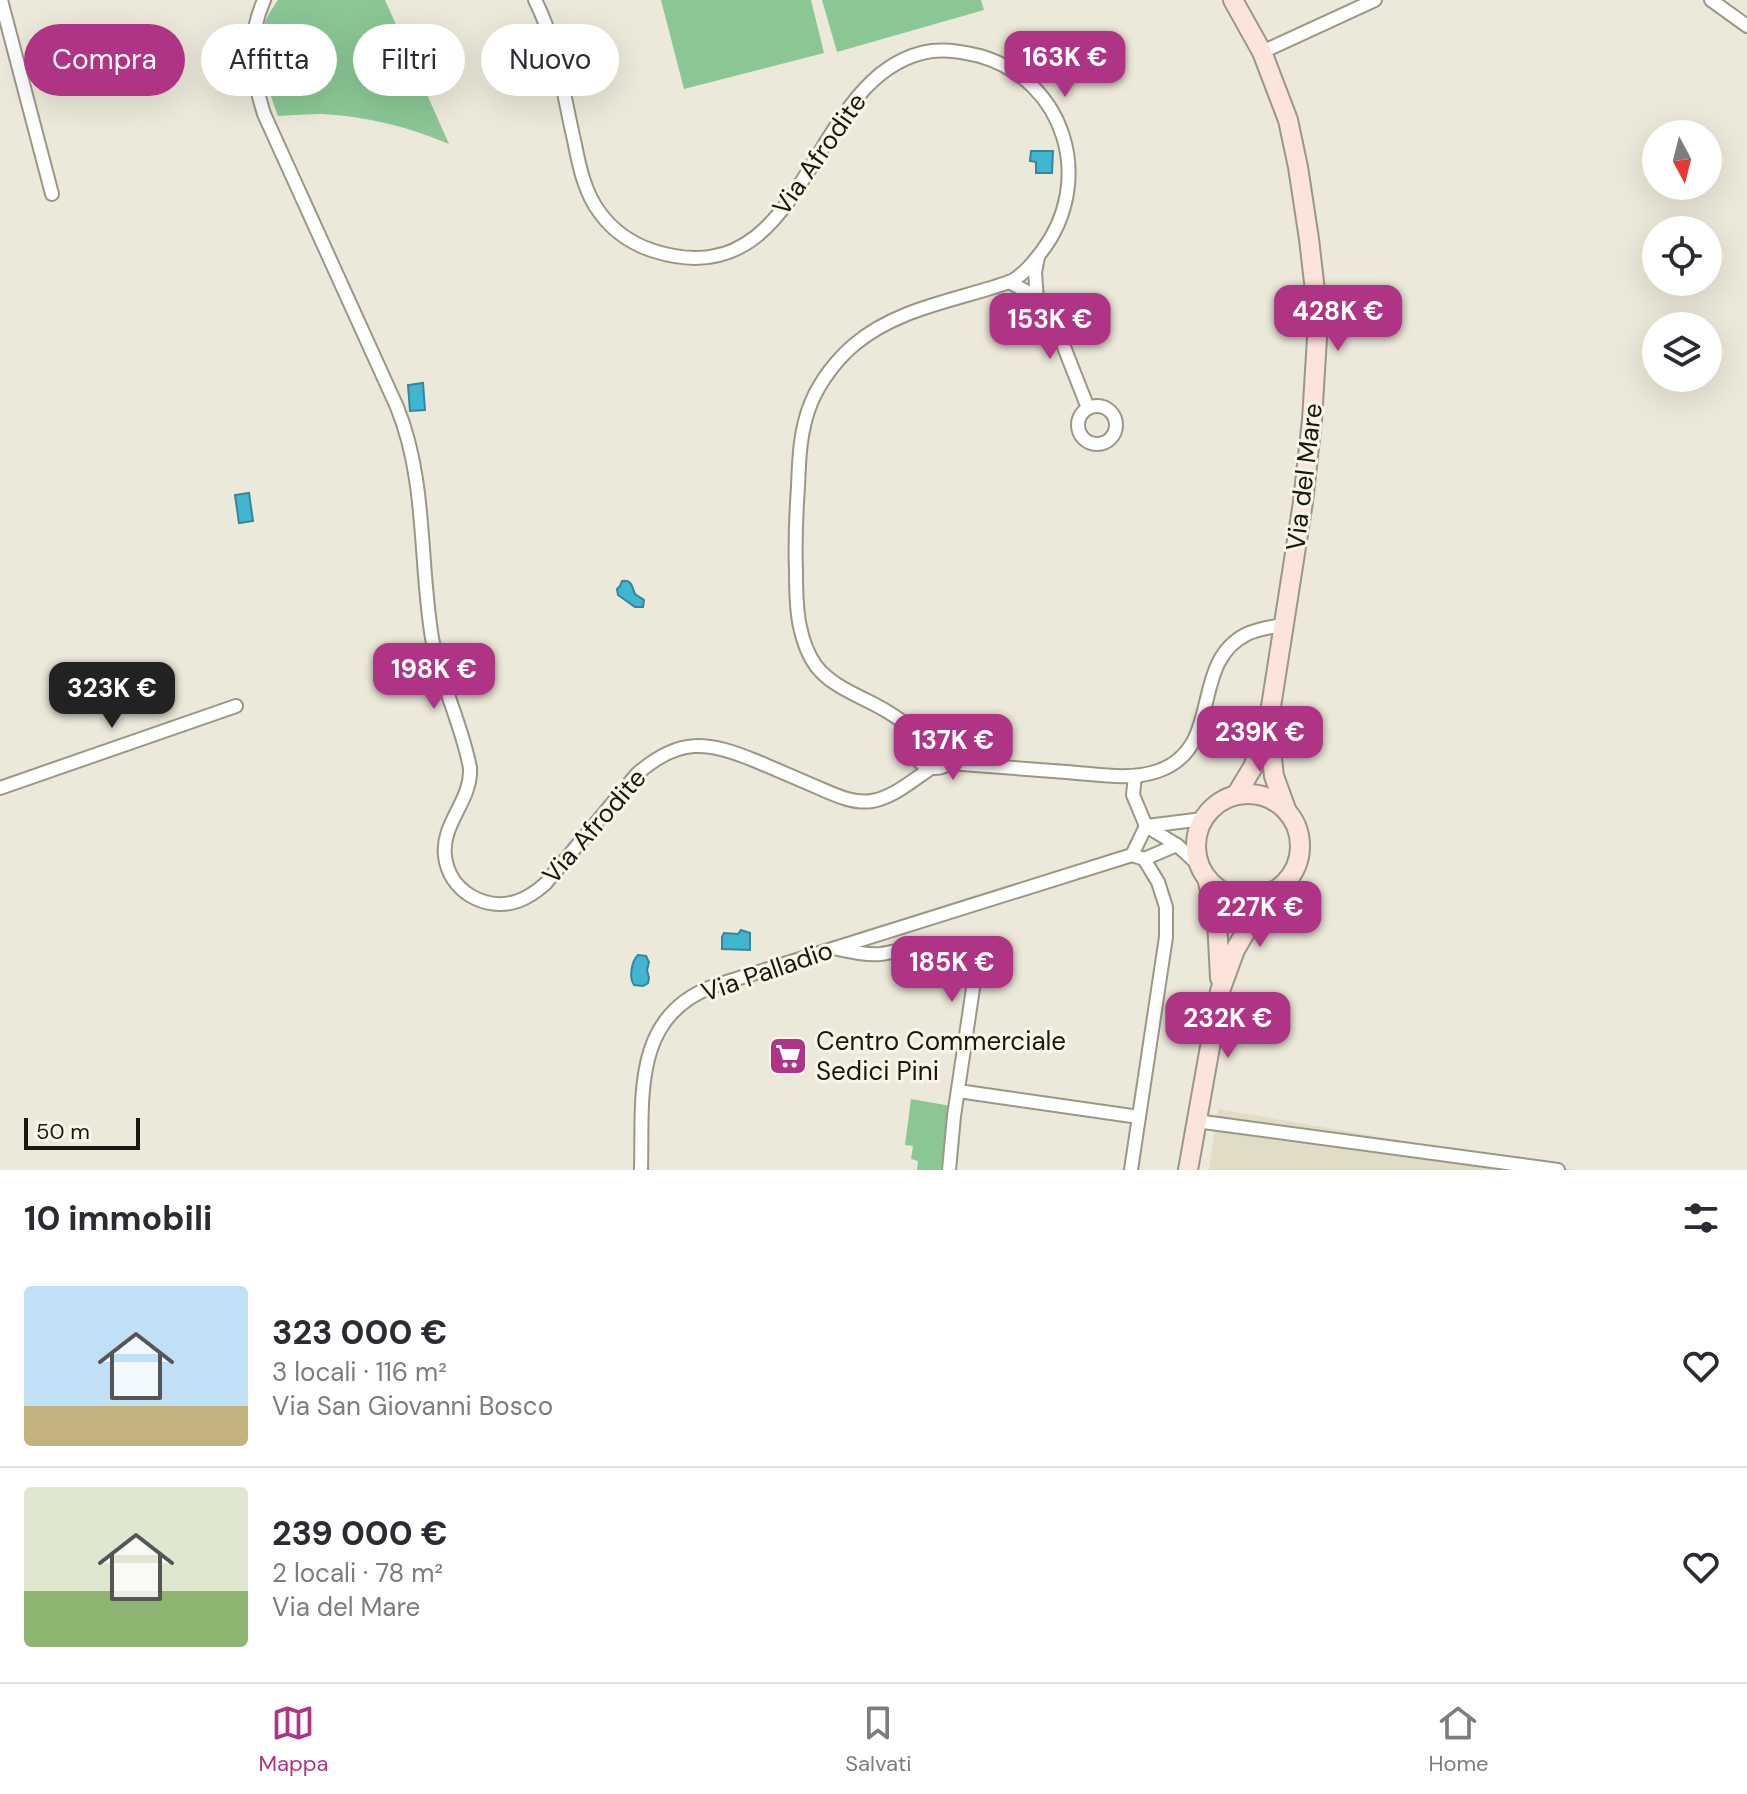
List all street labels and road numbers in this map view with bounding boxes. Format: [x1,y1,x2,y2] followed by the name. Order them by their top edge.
[764,86,874,222] street label: Via Afrodite
[1278,401,1330,553] street label: Via del Mare
[535,761,653,891] street label: Via Afrodite
[697,933,837,1009] street label: Via Palladio

